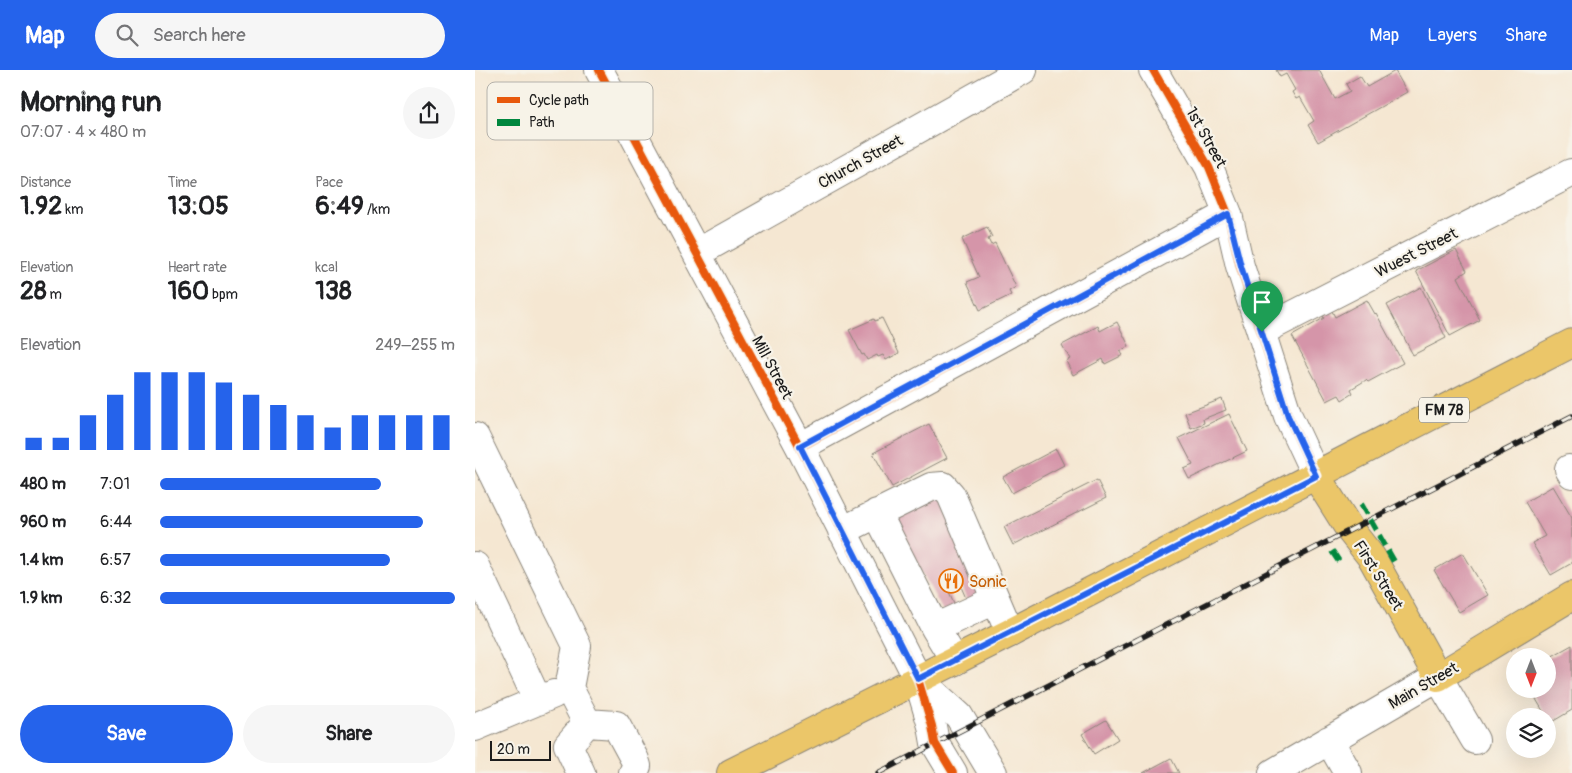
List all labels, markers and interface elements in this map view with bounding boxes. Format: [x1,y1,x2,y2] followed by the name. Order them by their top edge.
[95,13,445,58] search box
[25,21,65,50] text: Map
[113,21,141,49] icon: search
[153,23,246,47] text: Search here
[1370,24,1399,47] text: Map
[1427,24,1477,47] text: Layers
[1505,24,1547,47] text: Share
[487,82,653,140] legend
[20,85,162,120] text: Morning run
[403,87,455,139] button: share
[529,92,589,109] text: Cycle path
[1181,103,1231,172] street label: 1st Street
[529,114,554,131] text: Path
[20,122,146,142] text: 07:07 · 4 × 480 m
[815,130,907,193] street label: Church Street
[20,174,71,191] text: Distance
[168,174,197,191] text: Time
[315,174,343,191] text: Pace
[20,191,62,222] text: 1.92
[168,191,229,222] text: 13:05
[315,191,364,222] text: 6:49
[62,201,83,218] text: km
[364,201,390,218] text: /km
[1372,223,1462,282] street label: Wuest Street
[20,259,73,276] text: Elevation
[168,259,227,276] text: Heart rate
[315,259,338,276] text: kcal
[20,276,47,307] text: 28
[168,276,209,307] text: 160
[315,276,352,307] text: 138
[1241,281,1283,332] pin
[47,286,62,303] text: m
[209,286,238,303] text: bpm
[1248,288,1276,316] icon: arrive
[747,332,797,403] street label: Mill Street
[20,335,81,355] text: Elevation
[375,335,455,355] text: 249–255 m
[1419,398,1469,422] road number: FM 78
[20,474,66,494] text: 480 m
[100,474,130,494] text: 7:01
[20,512,66,532] text: 960 m
[100,512,132,532] text: 6:44
[1349,537,1408,615] street label: First Street
[20,550,63,570] text: 1.4 km
[100,550,131,570] text: 6:57
[938,568,964,594] restaurant icon: Sonic
[969,572,1007,592] place label: Sonic
[20,588,62,608] text: 1.9 km
[100,588,131,608] text: 6:32
[1506,648,1556,698] north arrow
[1506,648,1556,758] map controls
[1385,658,1463,714] street label: Main Street
[20,705,233,763] button: Save
[243,705,455,763] button: Share
[1506,708,1556,758] button: layers
[490,738,551,761] scale bar
[497,741,530,758] text: 20 m

